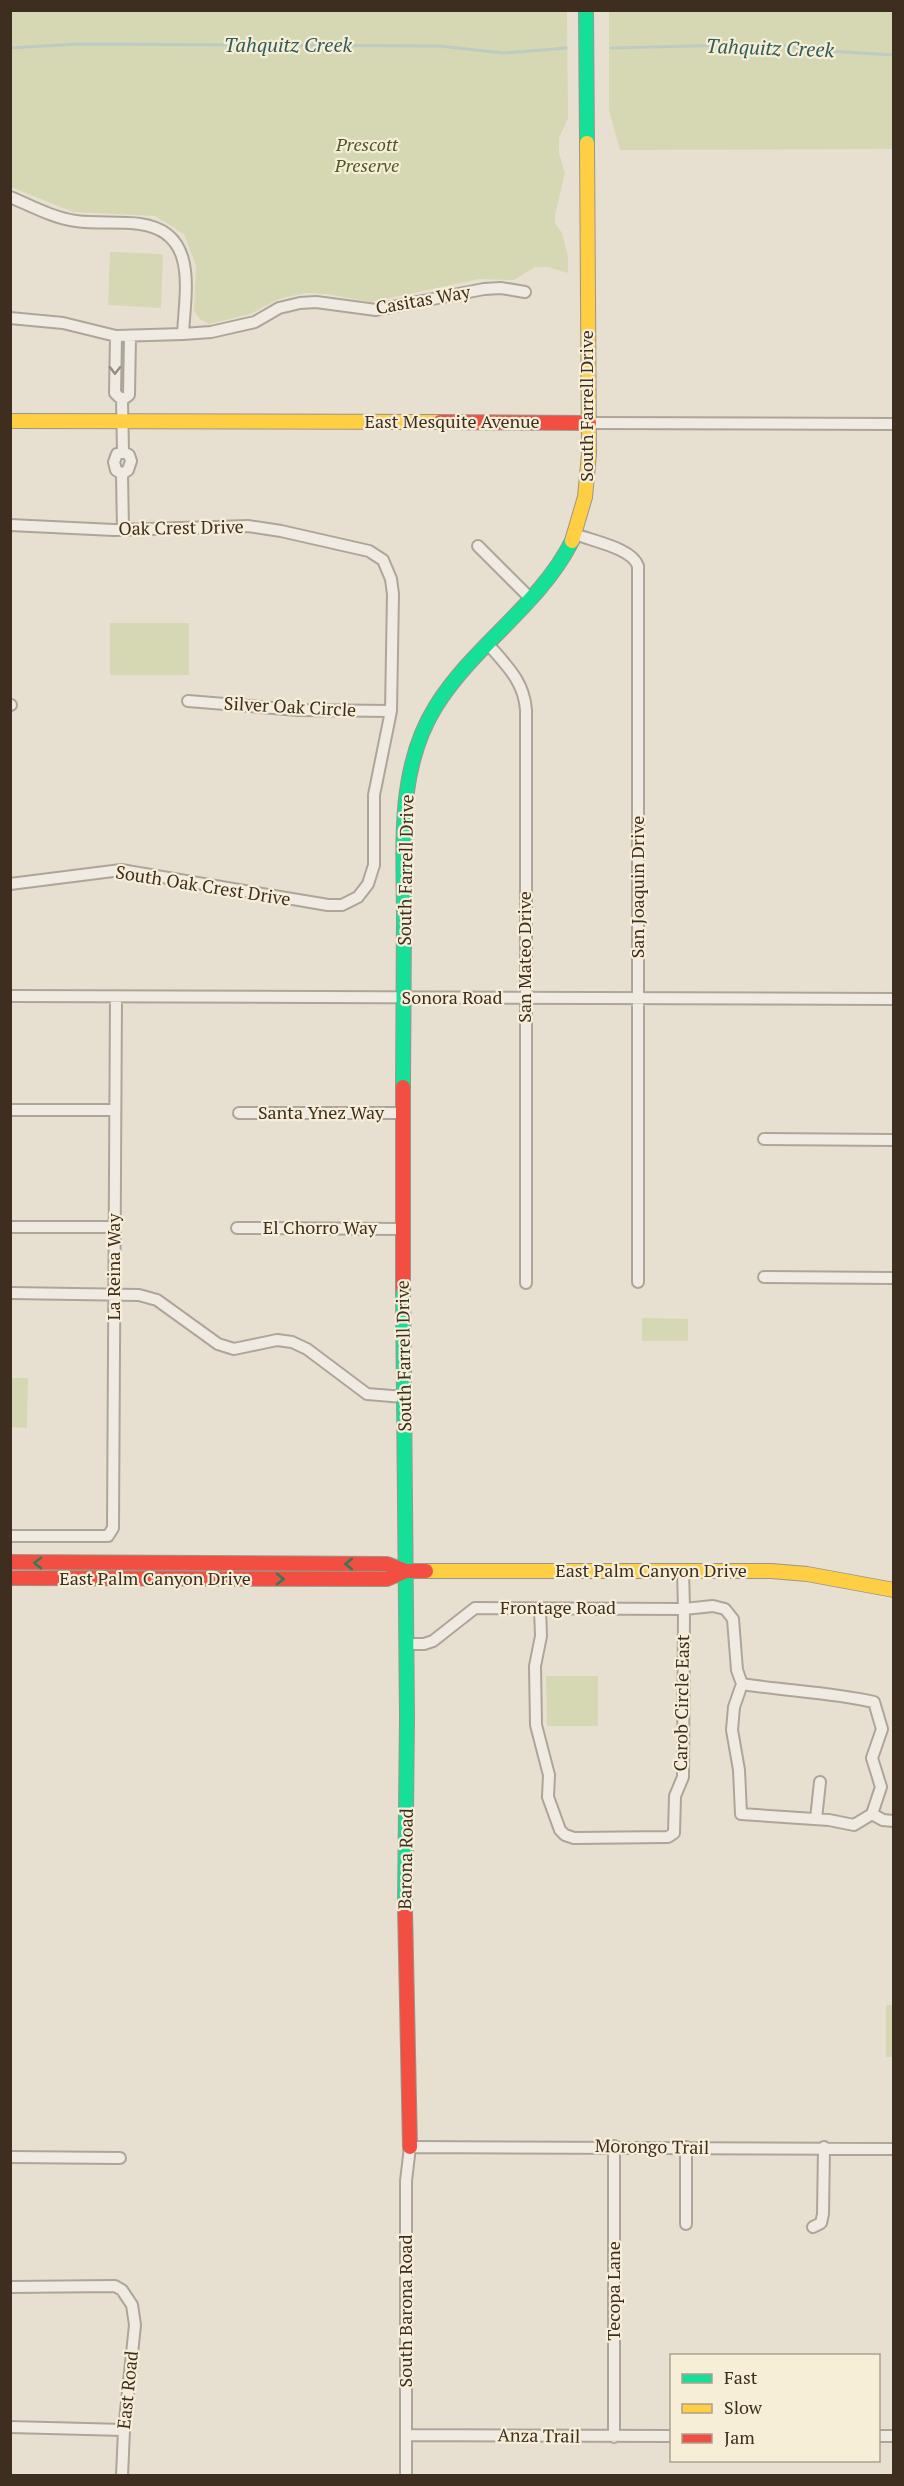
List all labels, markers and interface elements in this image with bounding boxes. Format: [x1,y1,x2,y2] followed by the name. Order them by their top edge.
[224,31,352,58] water label: Tahquitz Creek
[705,32,835,63] water label: Tahquitz Creek
[334,132,399,177] park label: Prescott Preserve
[374,279,473,319] street label: Casitas Way
[574,330,598,482] street label: South Farrell Drive
[109,365,122,374] one-way arrow
[364,409,540,433] street label: East Mesquite Avenue
[118,514,244,540] street label: Oak Crest Drive
[223,691,357,721] street label: Silver Oak Circle
[392,794,418,946] street label: South Farrell Drive
[625,816,649,958] street label: San Joaquin Drive
[114,859,292,911] street label: South Oak Crest Drive
[512,891,536,1023] street label: San Mateo Drive
[402,985,502,1009] street label: Sonora Road
[258,1100,385,1124] street label: Santa Ynez Way
[101,1213,125,1320] street label: La Reina Way
[263,1215,378,1239] street label: El Chorro Way
[390,1280,416,1432] street label: South Farrell Drive
[33,1557,42,1569] one-way arrow
[344,1558,353,1570] one-way arrow
[555,1558,747,1582] street label: East Palm Canyon Drive
[59,1566,251,1590] street label: East Palm Canyon Drive
[276,1573,285,1585] one-way arrow
[500,1595,616,1619] street label: Frontage Road
[668,1634,694,1772] street label: Carob Circle East
[392,1808,418,1910] street label: Barona Road
[595,2133,709,2159] street label: Morongo Trail
[393,2235,417,2387] street label: South Barona Road
[601,2241,625,2341] street label: Tecopa Lane
[111,2350,143,2430] street label: East Road
[670,2354,880,2462] legend
[724,2365,758,2389] text: Fast
[724,2395,763,2419] text: Slow
[497,2422,581,2448] street label: Anza Trail
[724,2425,755,2449] text: Jam

